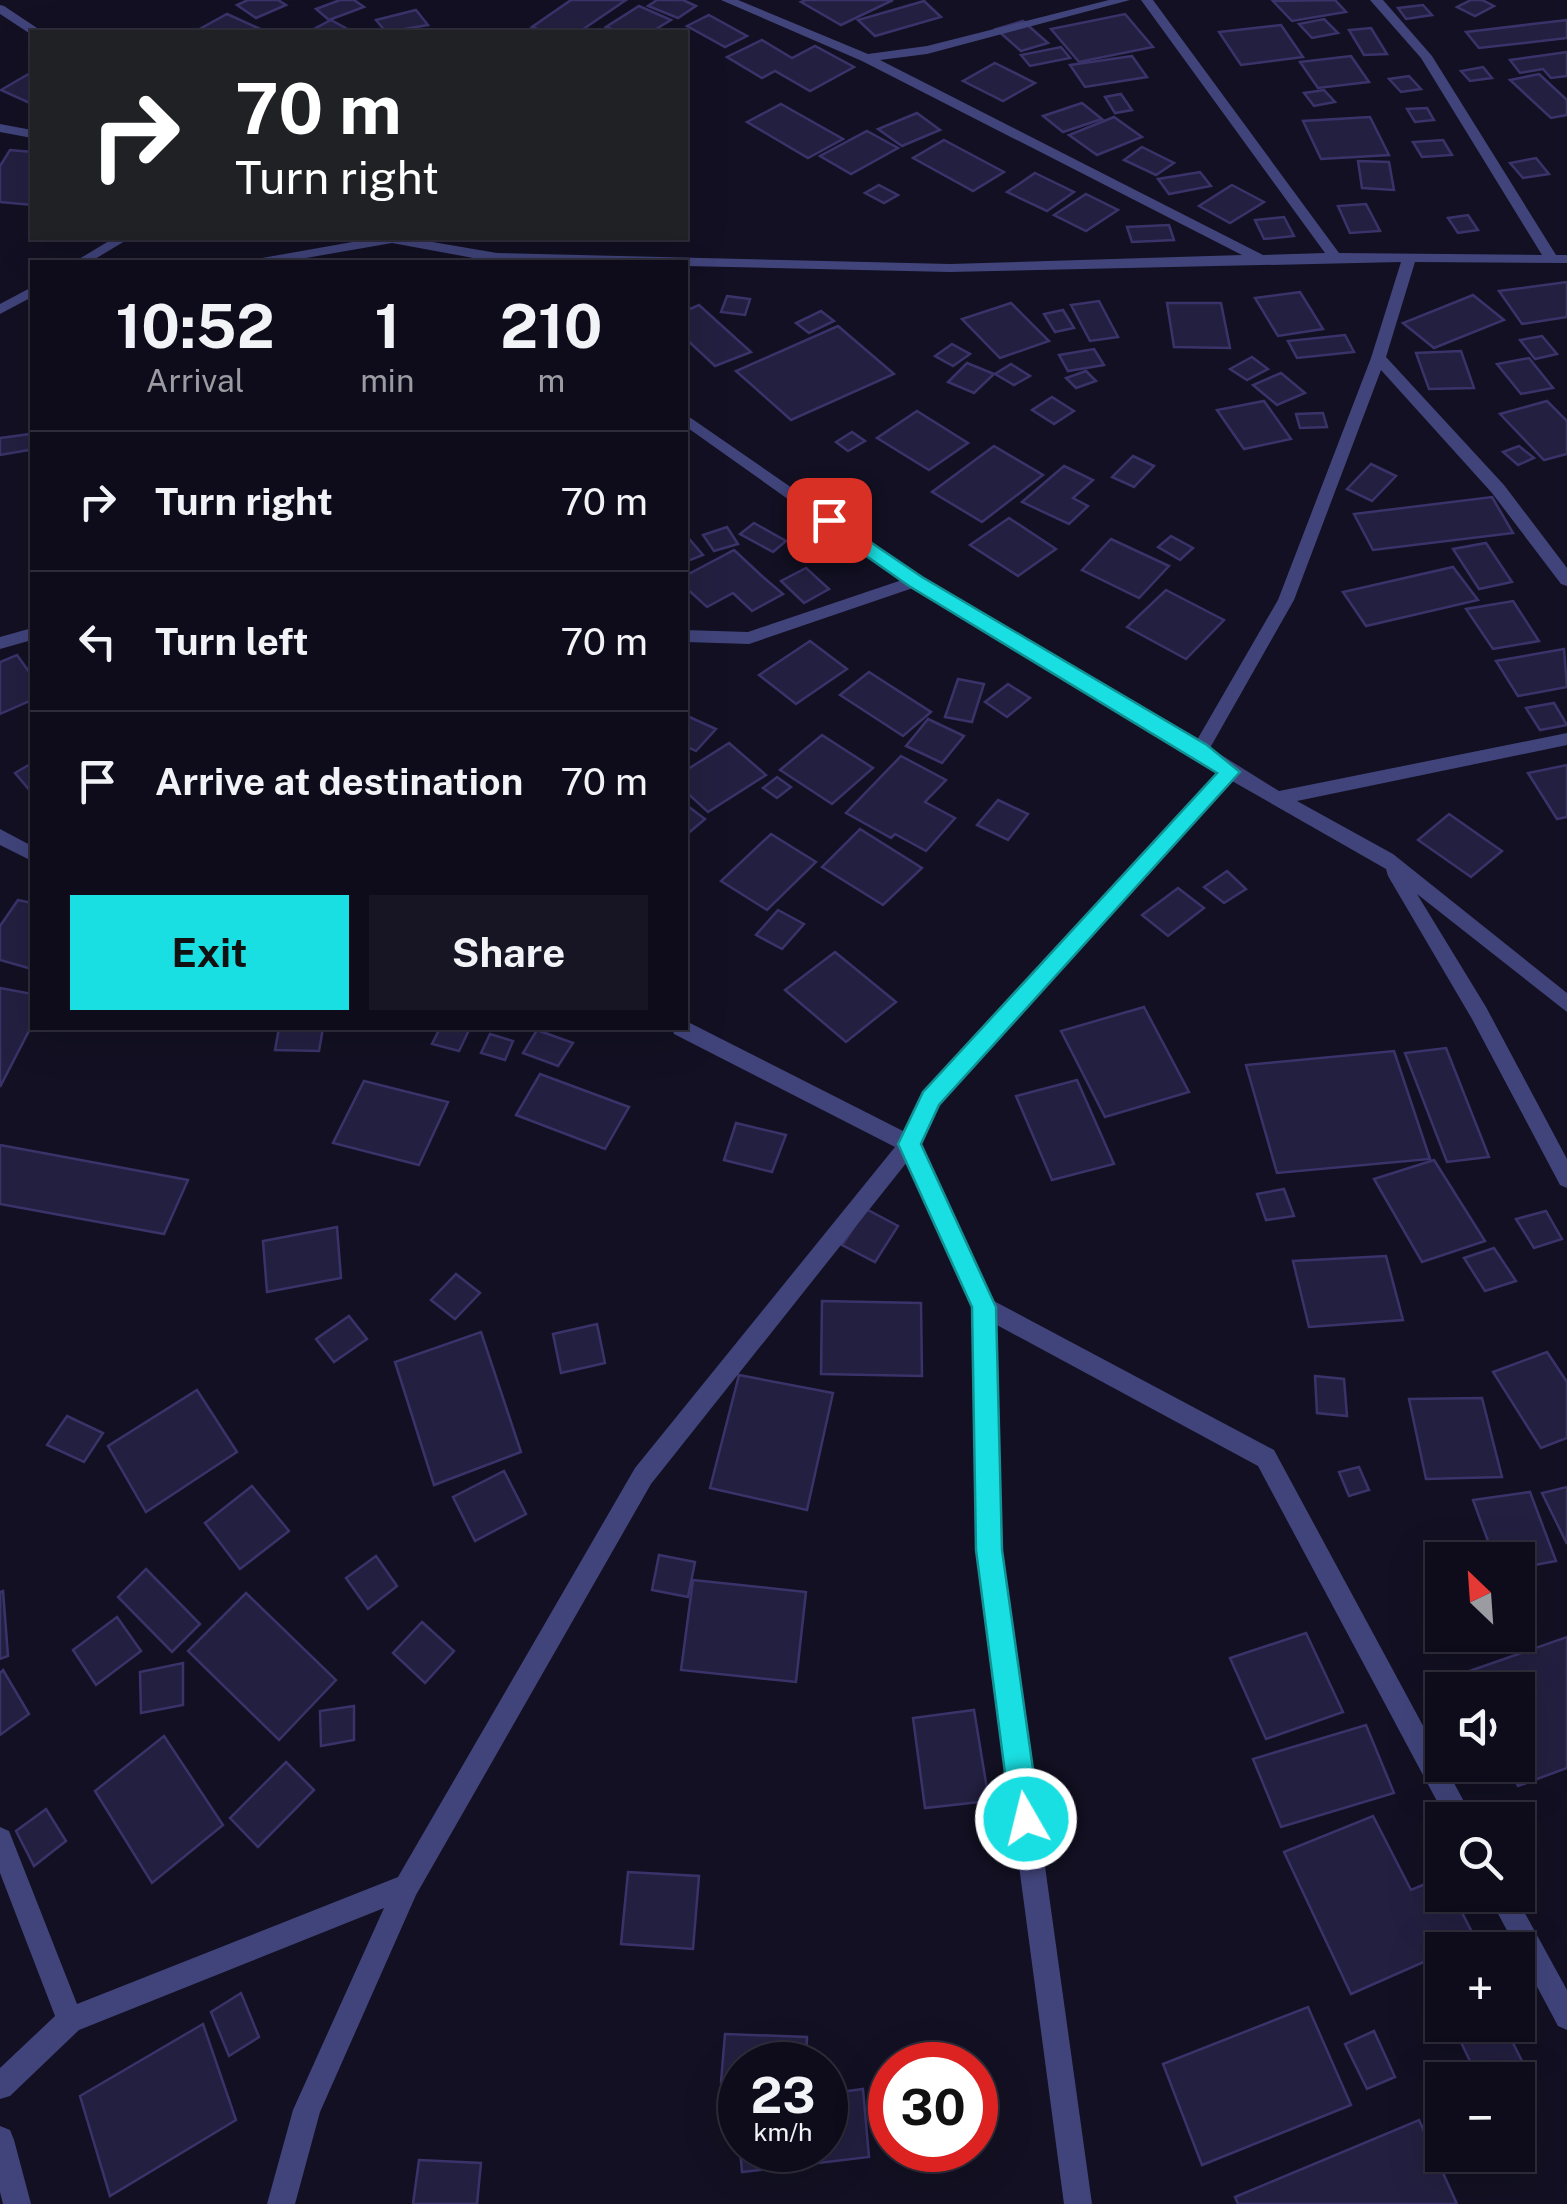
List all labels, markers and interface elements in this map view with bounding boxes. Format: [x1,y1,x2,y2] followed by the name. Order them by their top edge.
[235,67,402,150] text: 70 m
[70,70,200,200] icon: right
[235,151,439,204] text: Turn right
[116,291,275,362] text: 10:52
[374,291,400,362] text: 1
[500,291,602,362] text: 210
[146,362,245,399] text: Arrival
[360,362,414,399] text: min
[537,362,565,399] text: m
[70,474,125,529] icon: right
[787,478,872,563] pin
[155,479,333,524] text: Turn right
[561,479,648,524] text: 70 m
[802,493,857,548] icon: arrive
[70,614,125,669] icon: left
[155,619,309,664] text: Turn left
[561,619,648,664] text: 70 m
[70,754,125,809] icon: arrive
[155,759,523,804] text: Arrive at destination
[561,759,648,804] text: 70 m
[70,895,349,1010] button: Exit
[369,895,648,1010] button: Share
[1425,1542,1535,1652] north arrow
[1425,1542,1535,2172] map controls
[1425,1672,1535,1782] button: sound
[974,1767,1078,1871] position arrow
[1425,1802,1535,1912] button: search
[1425,1932,1535,2042] button: +
[868,2042,998,2172] speed limit sign: 30
[1425,2062,1535,2172] button: −
[750,2065,816,2124] text: 23
[754,2117,812,2147] text: km/h

